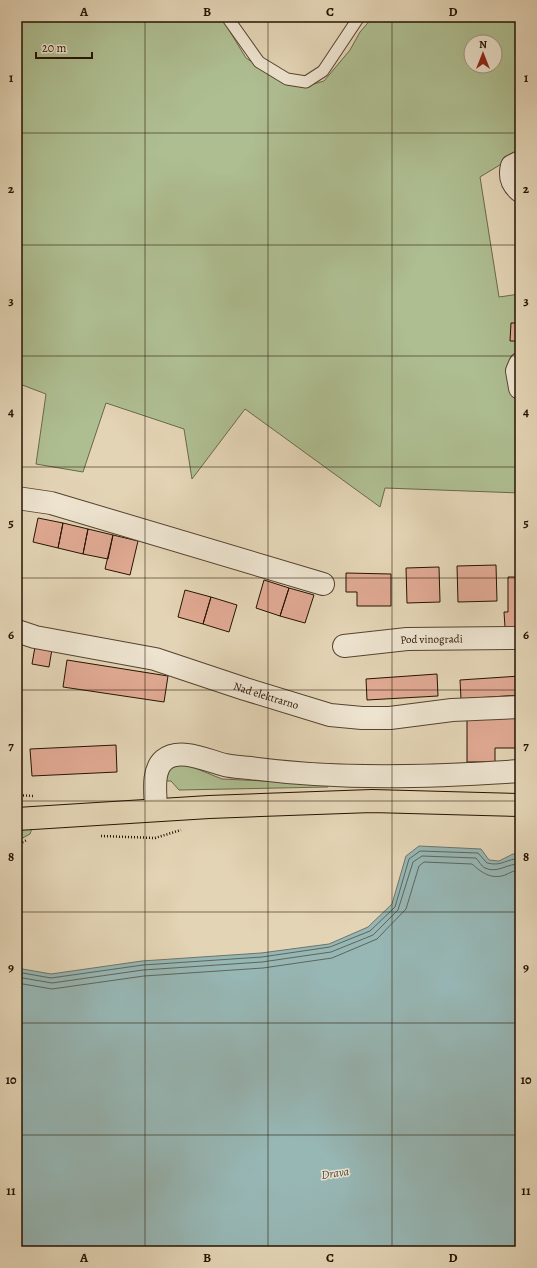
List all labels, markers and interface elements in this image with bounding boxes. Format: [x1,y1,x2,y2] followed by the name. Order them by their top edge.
[79,3,89,20] text: A
[203,3,211,20] text: B
[326,3,334,20] text: C
[448,3,458,20] text: D
[36,34,92,60] scale bar
[463,34,503,74] north arrow
[479,37,487,52] text: N
[42,40,66,56] text: 20 m
[9,69,14,86] text: 1
[524,69,529,86] text: 1
[8,180,15,197] text: 2
[523,180,530,197] text: 2
[8,292,14,309] text: 3
[523,292,529,309] text: 3
[8,403,14,420] text: 4
[523,403,529,420] text: 4
[8,514,14,531] text: 5
[523,514,529,531] text: 5
[8,626,14,643] text: 6
[523,626,529,643] text: 6
[400,631,463,647] street label: Pod vinogradi
[232,678,301,713] street label: Nad elektrarno
[8,737,14,754] text: 7
[523,737,529,754] text: 7
[8,848,14,865] text: 8
[523,848,529,865] text: 8
[8,959,14,976] text: 9
[523,959,529,976] text: 9
[5,1071,17,1088] text: 10
[520,1071,532,1088] text: 10
[320,1163,350,1183] water label: Drava
[6,1182,16,1199] text: 11
[521,1182,531,1199] text: 11
[79,1249,89,1266] text: A
[203,1249,211,1266] text: B
[326,1249,334,1266] text: C
[448,1249,458,1266] text: D

